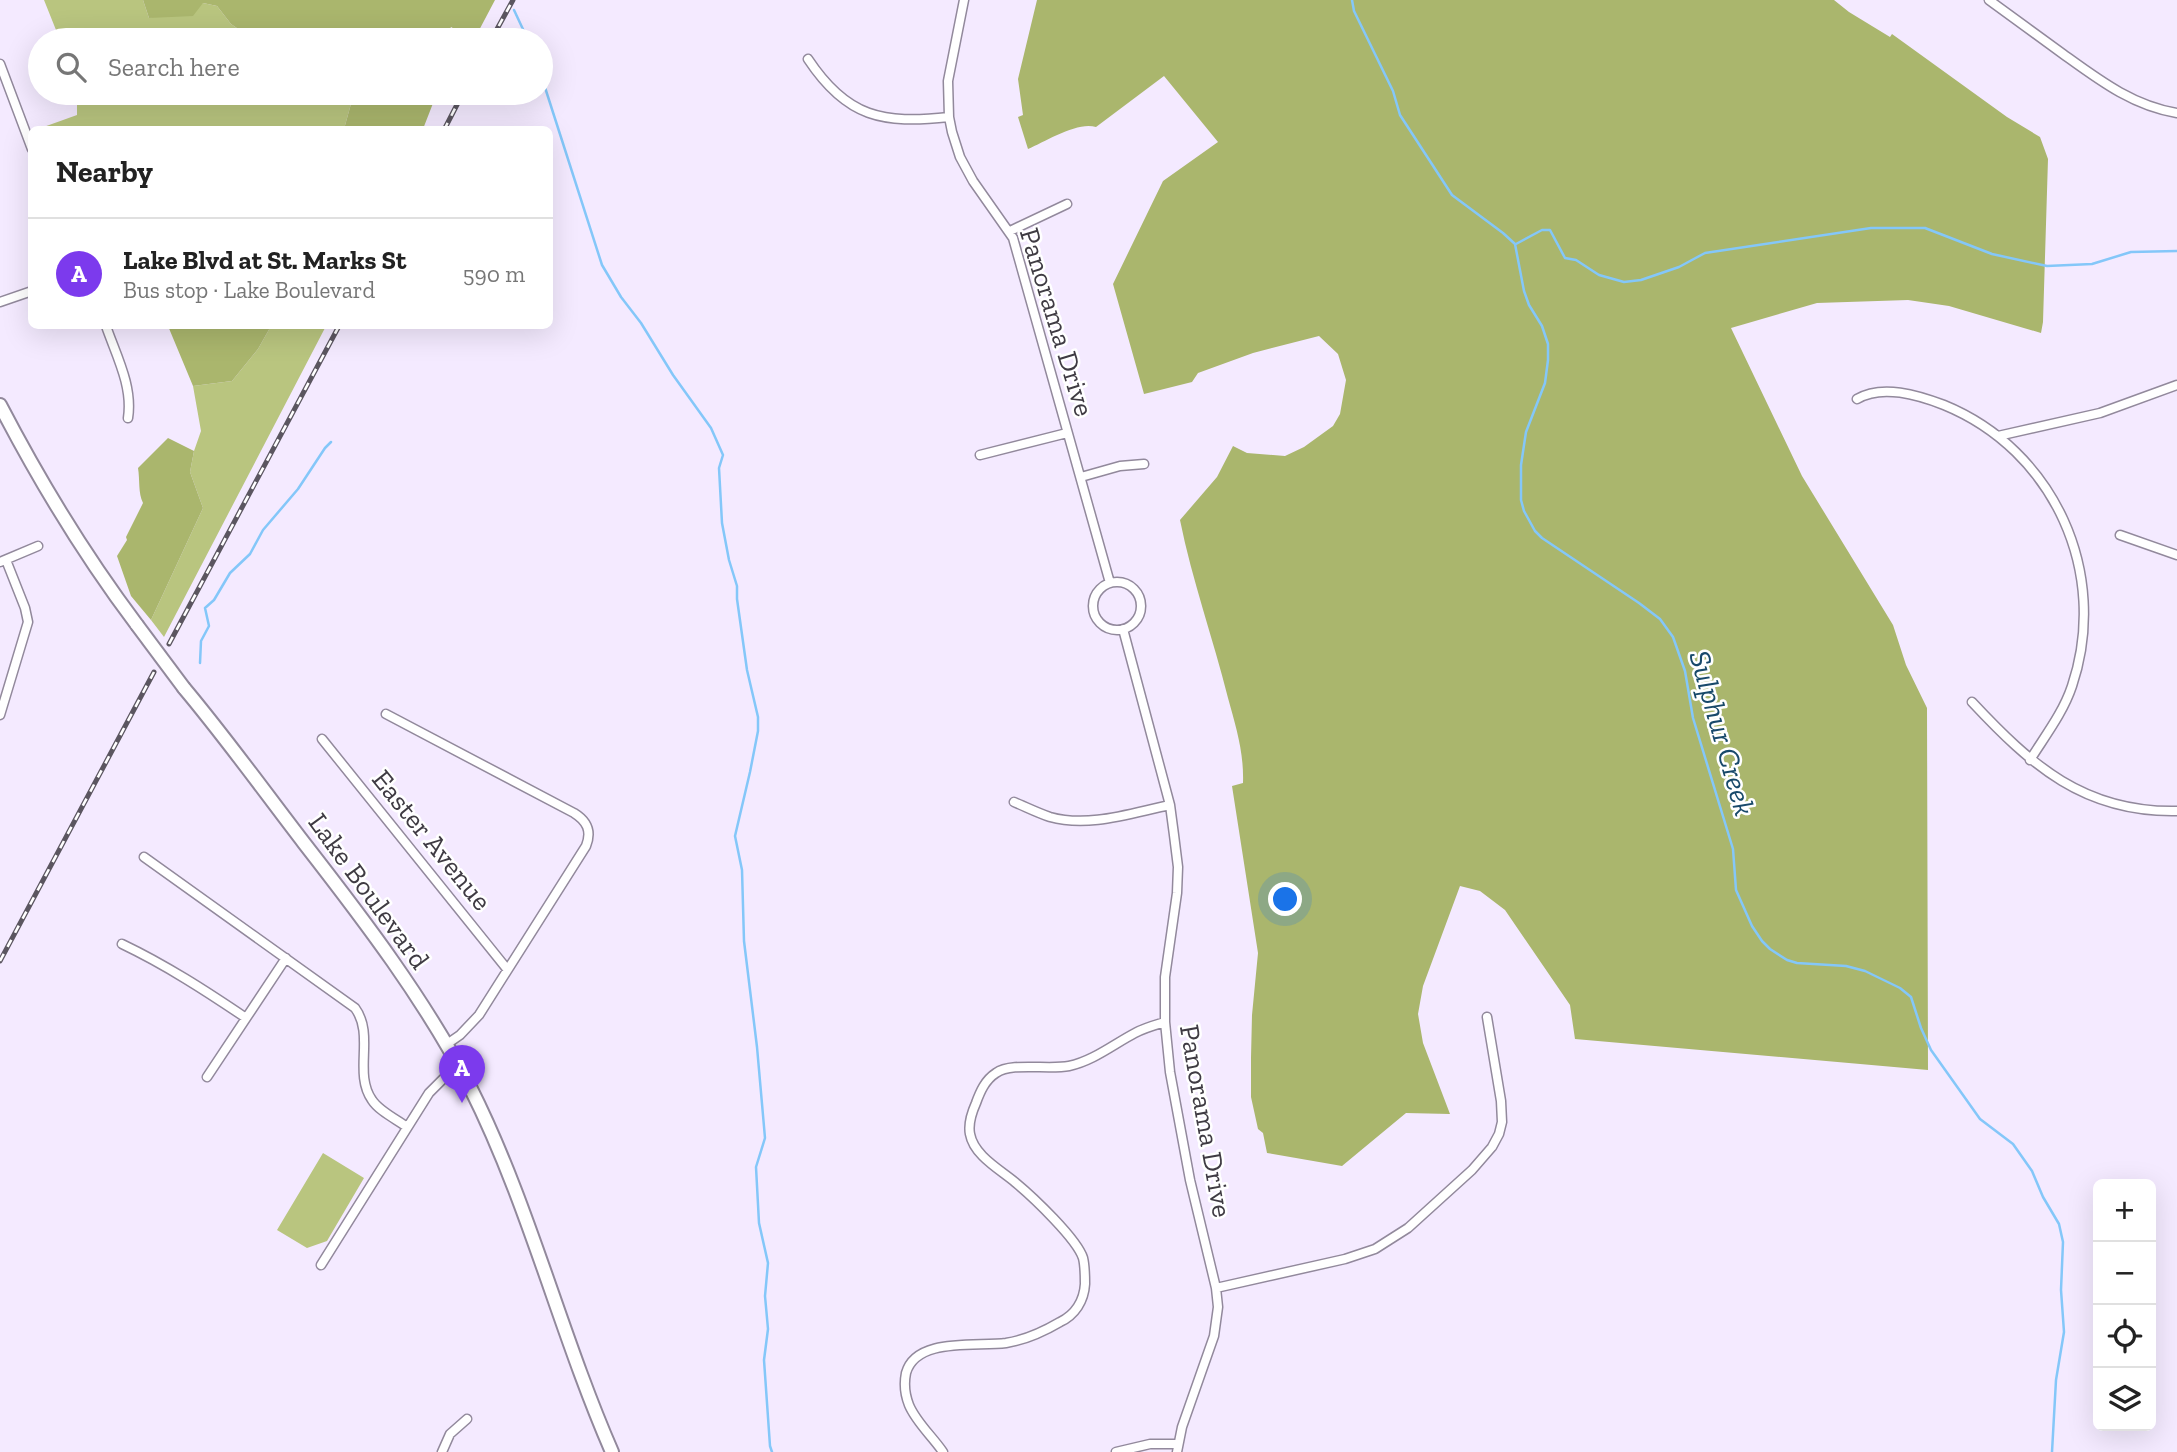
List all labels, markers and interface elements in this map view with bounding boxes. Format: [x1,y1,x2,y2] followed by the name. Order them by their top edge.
[28,28,553,105] search box
[52,48,90,86] icon: search
[108,51,240,83] text: Search here
[56,154,153,190] text: Nearby
[1013,224,1101,420] street label: Panorama Drive
[123,244,406,276] text: Lake Blvd at St. Marks St
[71,260,87,288] text: A
[463,260,525,288] text: 590 m
[123,276,375,304] text: Bus stop · Lake Boulevard
[1681,646,1763,820] water label: Sulphur Creek
[365,763,499,917] street label: Easter Avenue
[301,807,437,975] street label: Lake Boulevard
[1268,882,1302,916] your location
[1173,1022,1239,1220] street label: Panorama Drive
[439,1045,485,1103] pin: A
[2093,1179,2156,1431] map controls
[2093,1179,2156,1242] button: +
[2093,1242,2156,1305] button: −
[2093,1305,2156,1368] button: locate
[2093,1368,2156,1431] button: layers

